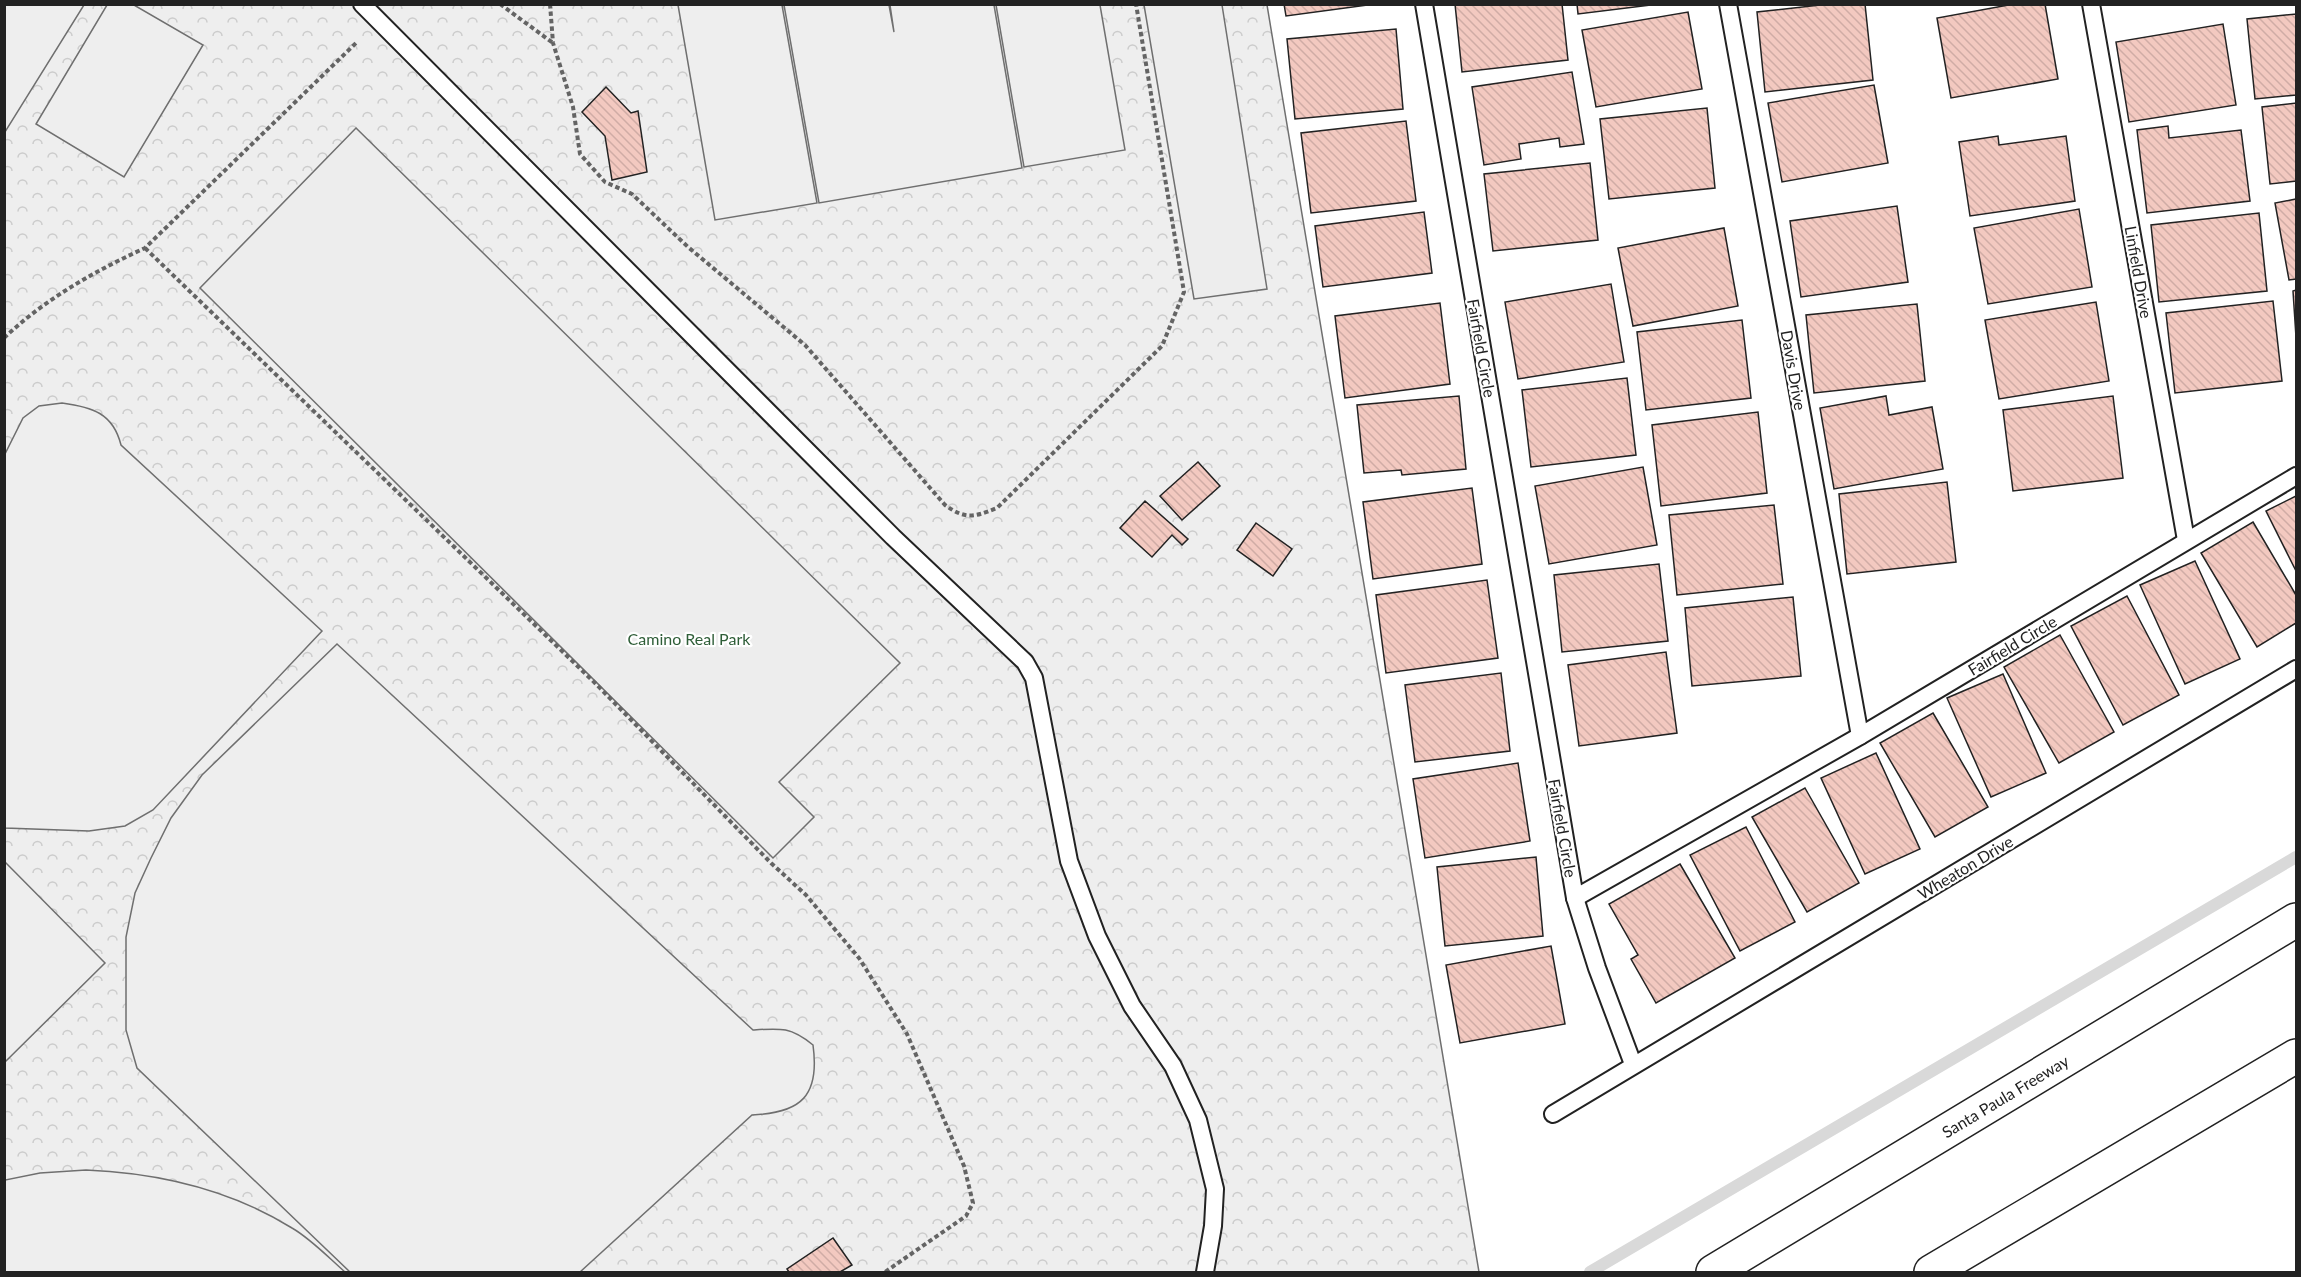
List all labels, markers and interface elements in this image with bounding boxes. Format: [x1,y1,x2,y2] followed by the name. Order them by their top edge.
[2122,224,2156,320] street label: Linfield Drive
[1464,297,1500,399] street label: Fairfield Circle
[1778,328,1810,412] street label: Davis Drive
[1964,611,2060,679] street label: Fairfield Circle
[628,629,751,648] park label: Camino Real Park
[1545,777,1581,879] street label: Fairfield Circle
[1914,831,2016,903] street label: Wheaton Drive
[1938,1050,2072,1141] street label: Santa Paula Freeway

